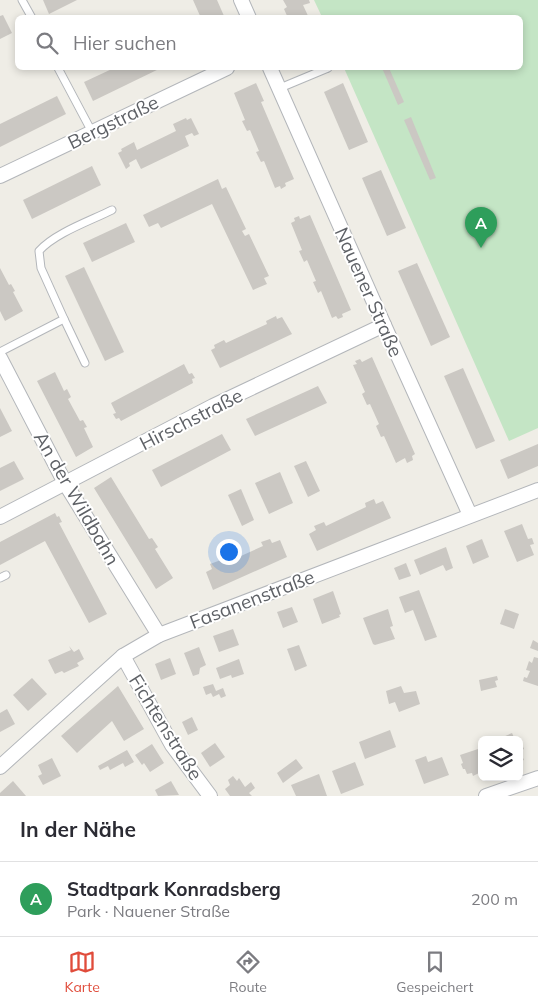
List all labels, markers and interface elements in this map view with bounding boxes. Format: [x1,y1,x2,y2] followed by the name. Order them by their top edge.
[15,15,523,70] search box
[33,29,61,57] icon: search
[73,31,177,55] text: Hier suchen
[64,90,162,154] street label: Bergstraße
[465,207,497,248] pin: A
[330,224,408,360] street label: Nauener Straße
[135,383,247,455] street label: Hirschstraße
[29,427,125,569] street label: An der Wildbahn
[216,539,242,565] your location
[186,564,318,634] street label: Fasanenstraße
[124,670,208,784] street label: Fichtenstraße
[478,736,523,781] map controls
[478,736,523,781] button: layers
[20,816,136,842] text: In der Nähe
[67,877,281,901] text: Stadtpark Konradsberg
[30,889,42,909] text: A
[471,889,518,909] text: 200 m
[67,901,230,921] text: Park · Nauener Straße
[65,948,100,996] tab: Karte
[229,948,267,996] tab: Route
[396,948,473,996] tab: Gespeichert

